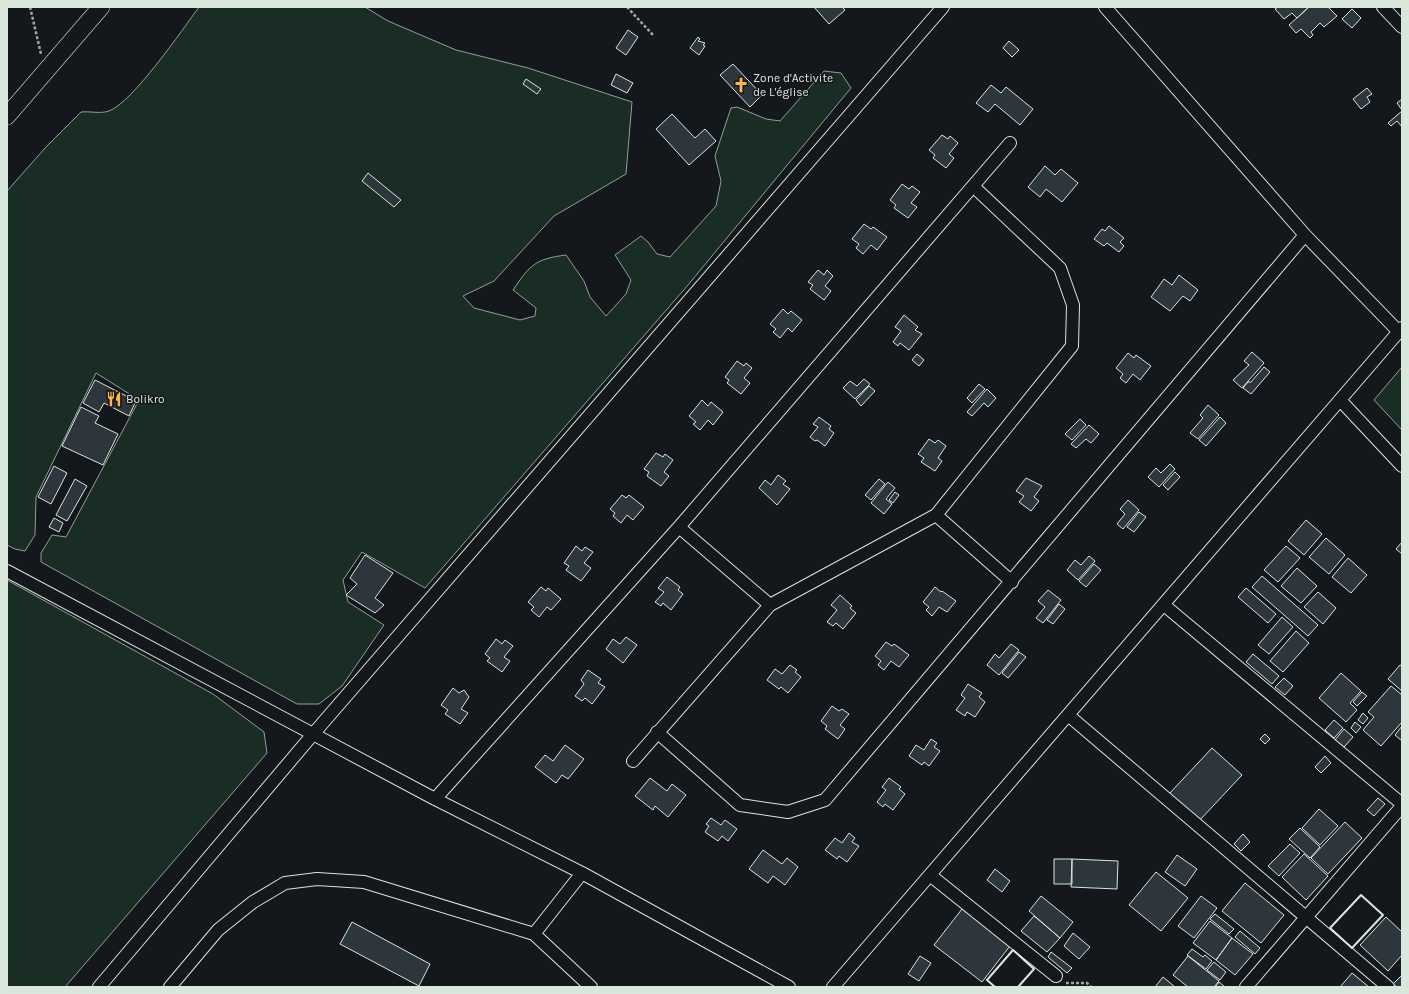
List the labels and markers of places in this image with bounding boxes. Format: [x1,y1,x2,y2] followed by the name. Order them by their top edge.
[753,71,833,99] place label: Zone d'Activite de L'église
[732,76,750,94] church icon: Zone d'Activite de L'église
[105,390,123,408] restaurant icon: Bolikro
[126,392,165,406] place label: Bolikro

